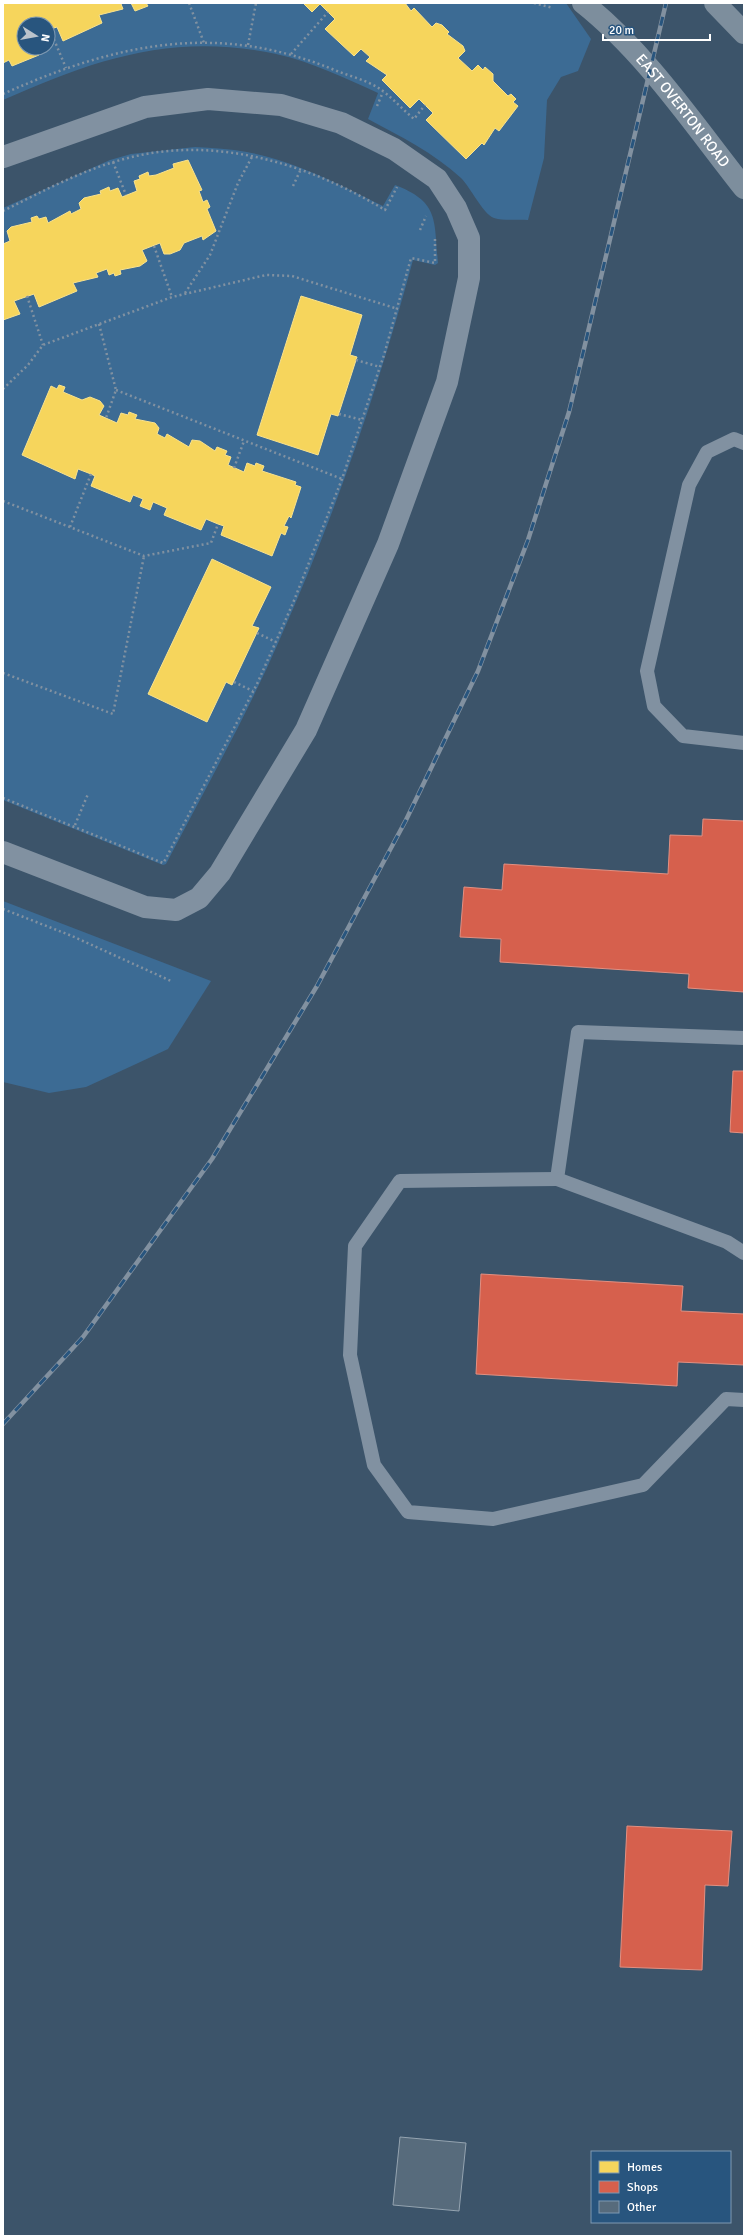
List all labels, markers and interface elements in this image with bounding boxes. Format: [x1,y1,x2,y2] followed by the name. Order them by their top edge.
[16,16,56,56] north arrow
[603,16,710,42] scale bar
[609,23,634,38] text: 20 m
[38,33,52,43] text: N
[632,50,733,171] street label: EAST OVERTON ROAD
[591,2151,731,2223] legend
[627,2160,662,2175] text: Homes
[627,2180,658,2195] text: Shops
[627,2200,657,2215] text: Other

